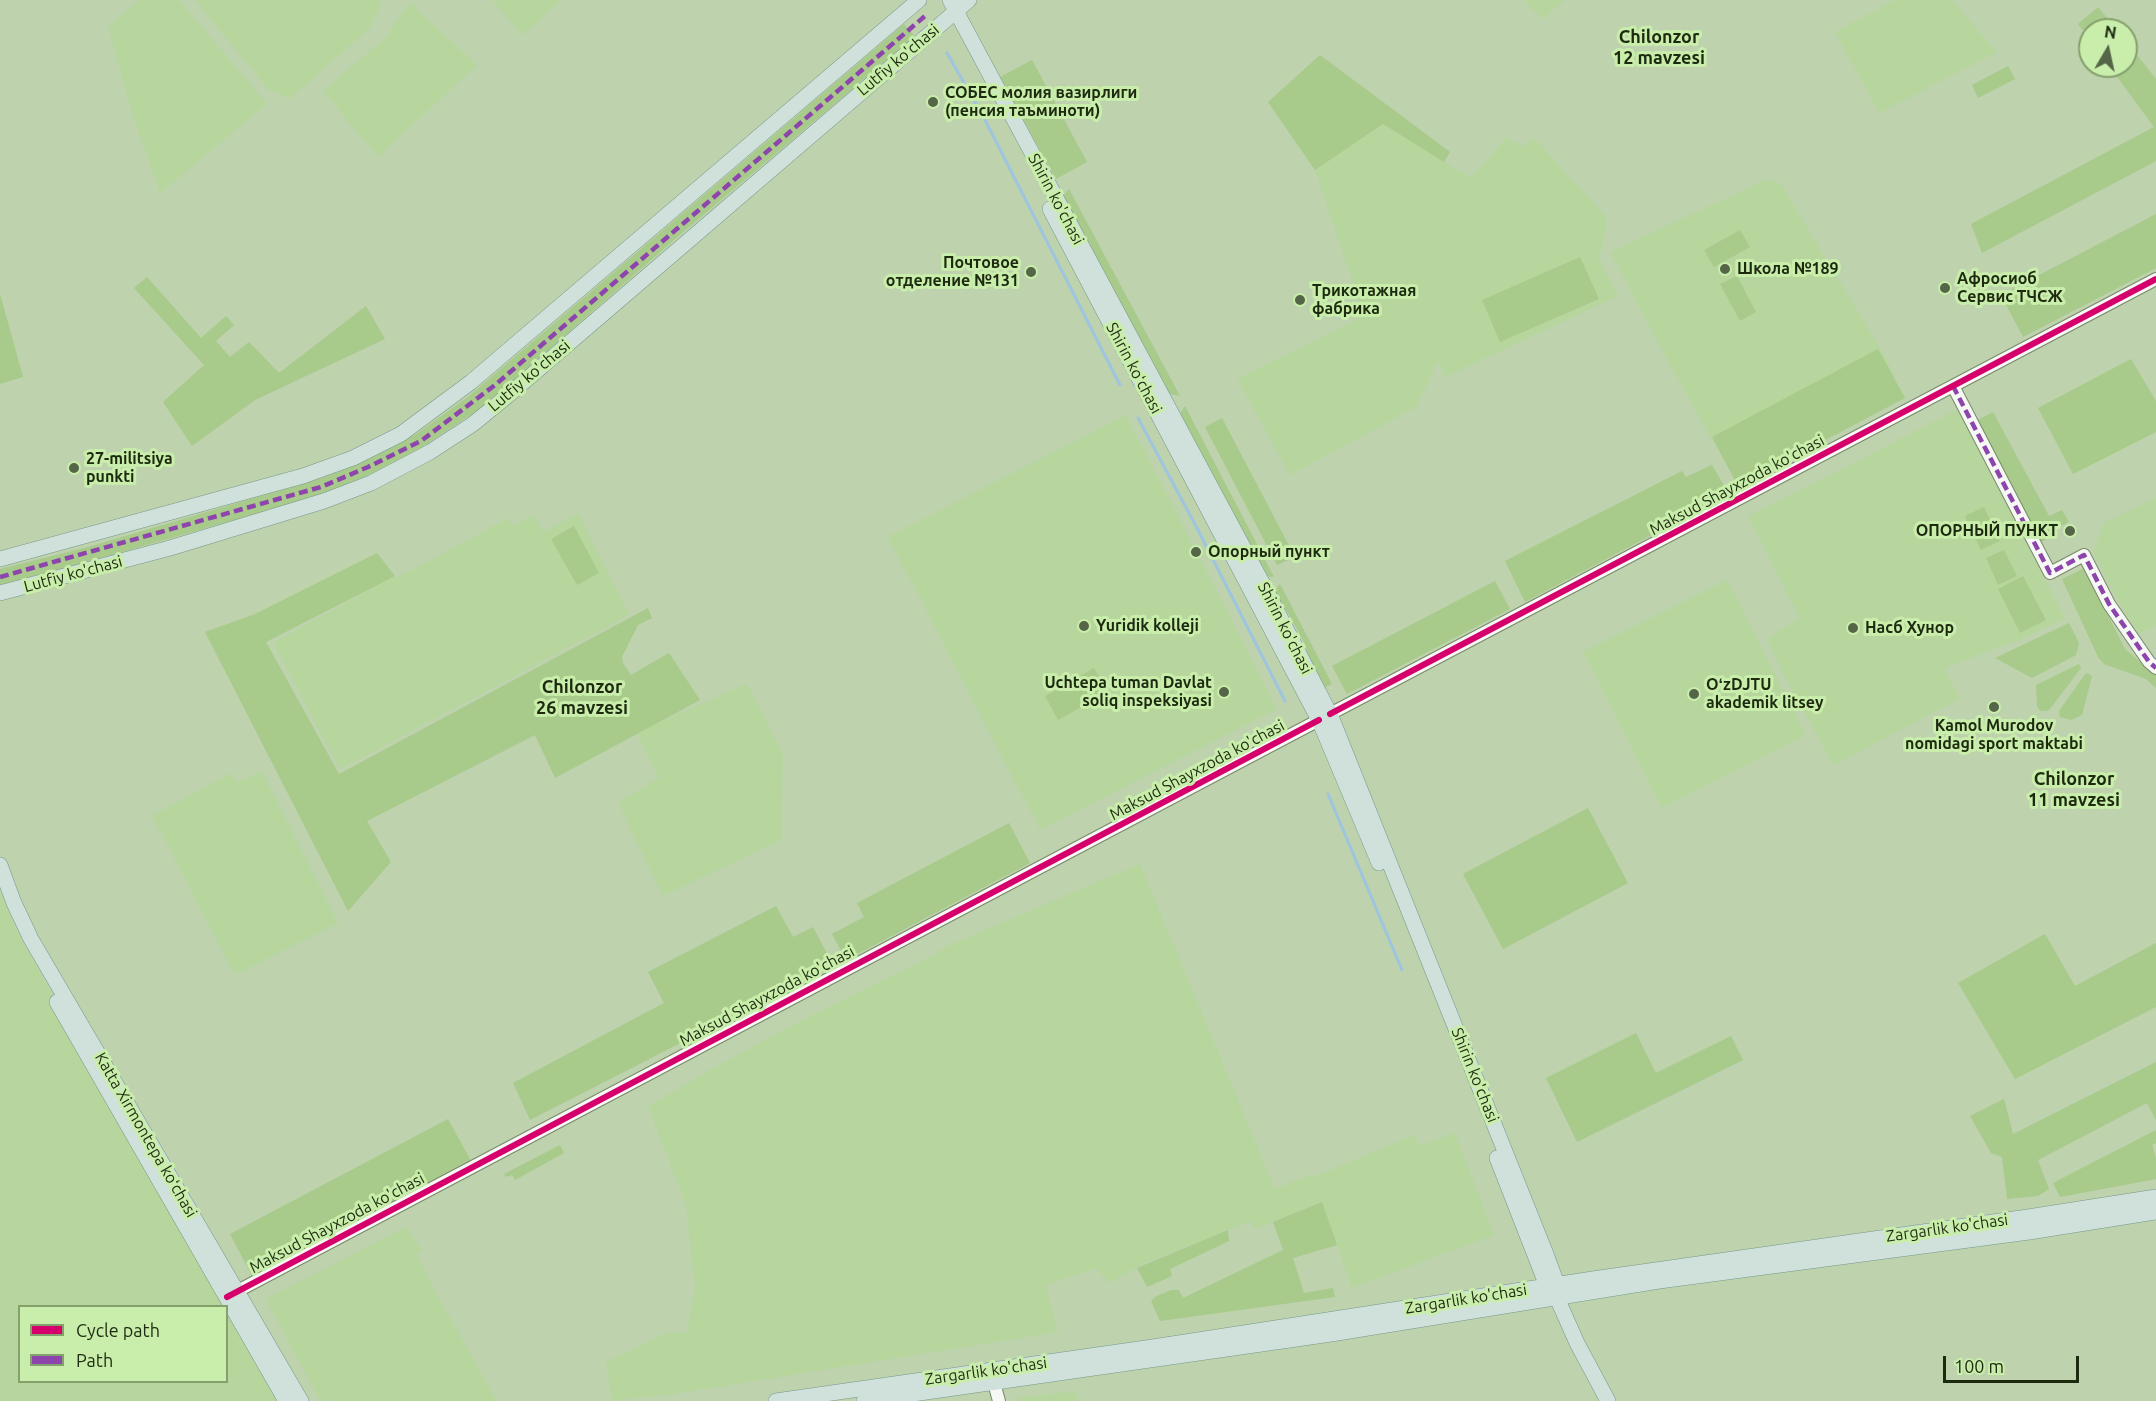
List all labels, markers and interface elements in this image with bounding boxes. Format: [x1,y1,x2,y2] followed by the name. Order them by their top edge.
[2078,18,2138,78] north arrow
[853,20,943,100] street label: Lutfiy ko'chasi
[2103,22,2118,42] text: N
[1613,26,1705,68] district label: Chilonzor 12 mavzesi
[945,83,1137,121] place label: СОБЕС молия вазирлиги (пенсия таъминоти)
[926,95,940,109] marker: СОБЕС молия вазирлиги (пенсия таъминоти)
[1024,150,1088,248] street label: Shirin ko'chasi
[886,253,1019,291] place label: Почтовое отделение №131
[1737,259,1839,279] place label: Школа №189
[1718,262,1732,276] marker: Школа №189
[1024,265,1038,279] marker: Почтовое отделение №131
[1957,269,2063,307] place label: Афросиоб Сервис ТЧСЖ
[1312,281,1416,319] place label: Трикотажная фабрика
[1938,281,1952,295] marker: Афросиоб Сервис ТЧСЖ
[1293,293,1307,307] marker: Трикотажная фабрика
[1102,319,1166,417] street label: Shirin koʻchasi
[484,336,574,416] street label: Lutfiy ko'chasi
[1646,431,1828,539] street label: Maksud Shayxzoda ko'chasi
[86,449,173,487] place label: 27-militsiya punkti
[67,461,81,475] marker: 27-militsiya punkti
[1916,521,2058,541] place label: ОПОРНЫЙ ПУНКТ
[2063,524,2077,538] marker: ОПОРНЫЙ ПУНКТ
[1208,542,1330,562] place label: Опорный пункт
[1189,545,1203,559] marker: Опорный пункт
[22,552,124,596] street label: Lutfiy ko'chasi
[1254,579,1316,677] street label: Shirin ko'chasi
[1096,616,1199,636] place label: Yuridik kolleji
[1865,618,1954,638] place label: Насб Хунор
[1077,619,1091,633] marker: Yuridik kolleji
[1846,621,1860,635] marker: Насб Хунор
[1044,673,1212,711] place label: Uchtepa tuman Davlat soliq inspeksiyasi
[1706,675,1823,713] place label: OʻzDJTU akademik litsey
[536,676,628,718] district label: Chilonzor 26 mavzesi
[1217,685,1231,699] marker: Uchtepa tuman Davlat soliq inspeksiyasi
[1687,687,1701,701] marker: OʻzDJTU akademik litsey
[1987,700,2001,714] marker: Kamol Murodov nomidagi sport maktabi
[1106,716,1288,824] street label: Maksud Shayxzoda ko'chasi
[1905,716,2083,754] place label: Kamol Murodov nomidagi sport maktabi
[2028,768,2120,810] district label: Chilonzor 11 mavzesi
[676,942,858,1050] street label: Maksud Shayxzoda ko'chasi
[1447,1025,1503,1125] street label: Shirin ko'chasi
[91,1049,201,1221] street label: Katta Xirmontepa koʻchasi
[246,1169,428,1277] street label: Maksud Shayxzoda ko'chasi
[1885,1210,2009,1246] street label: Zargarlik ko'chasi
[1404,1280,1528,1318] street label: Zargarlik ko'chasi
[18,1305,228,1383] legend
[76,1320,160,1340] text: Cycle path
[1946,1344,2082,1382] scale bar
[76,1350,113,1370] text: Path
[924,1353,1048,1389] street label: Zargarlik ko'chasi
[1954,1356,2004,1376] text: 100 m

